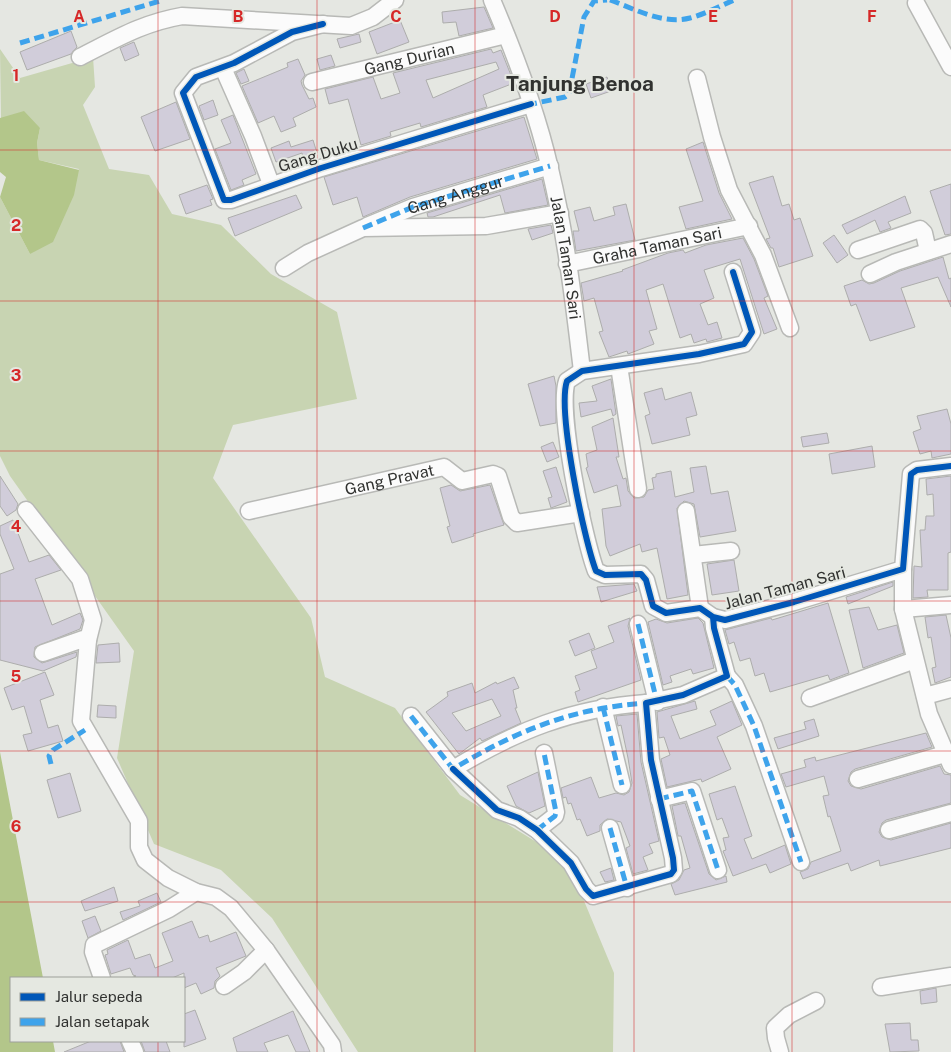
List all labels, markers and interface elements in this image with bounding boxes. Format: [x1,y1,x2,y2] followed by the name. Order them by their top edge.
[73,7,85,26] text: A
[233,7,244,26] text: B
[390,7,402,26] text: C
[549,7,561,26] text: D
[708,7,718,26] text: E
[867,7,877,26] text: F
[362,38,456,79] street label: Gang Durian
[13,66,19,85] text: 1
[506,71,654,96] district label: Tanjung Benoa
[276,134,360,176] street label: Gang Duku
[405,171,506,218] street label: Gang Anggur
[547,194,585,320] street label: Jalan Taman Sari
[11,216,21,235] text: 2
[591,222,723,268] street label: Graha Taman Sari
[11,366,21,385] text: 3
[343,460,436,499] street label: Gang Pravat
[11,517,22,536] text: 4
[722,563,848,613] street label: Jalan Taman Sari
[11,667,22,686] text: 5
[11,817,21,836] text: 6
[10,977,185,1042] legend
[55,988,143,1005] text: Jalur sepeda
[55,1013,150,1030] text: Jalan setapak

